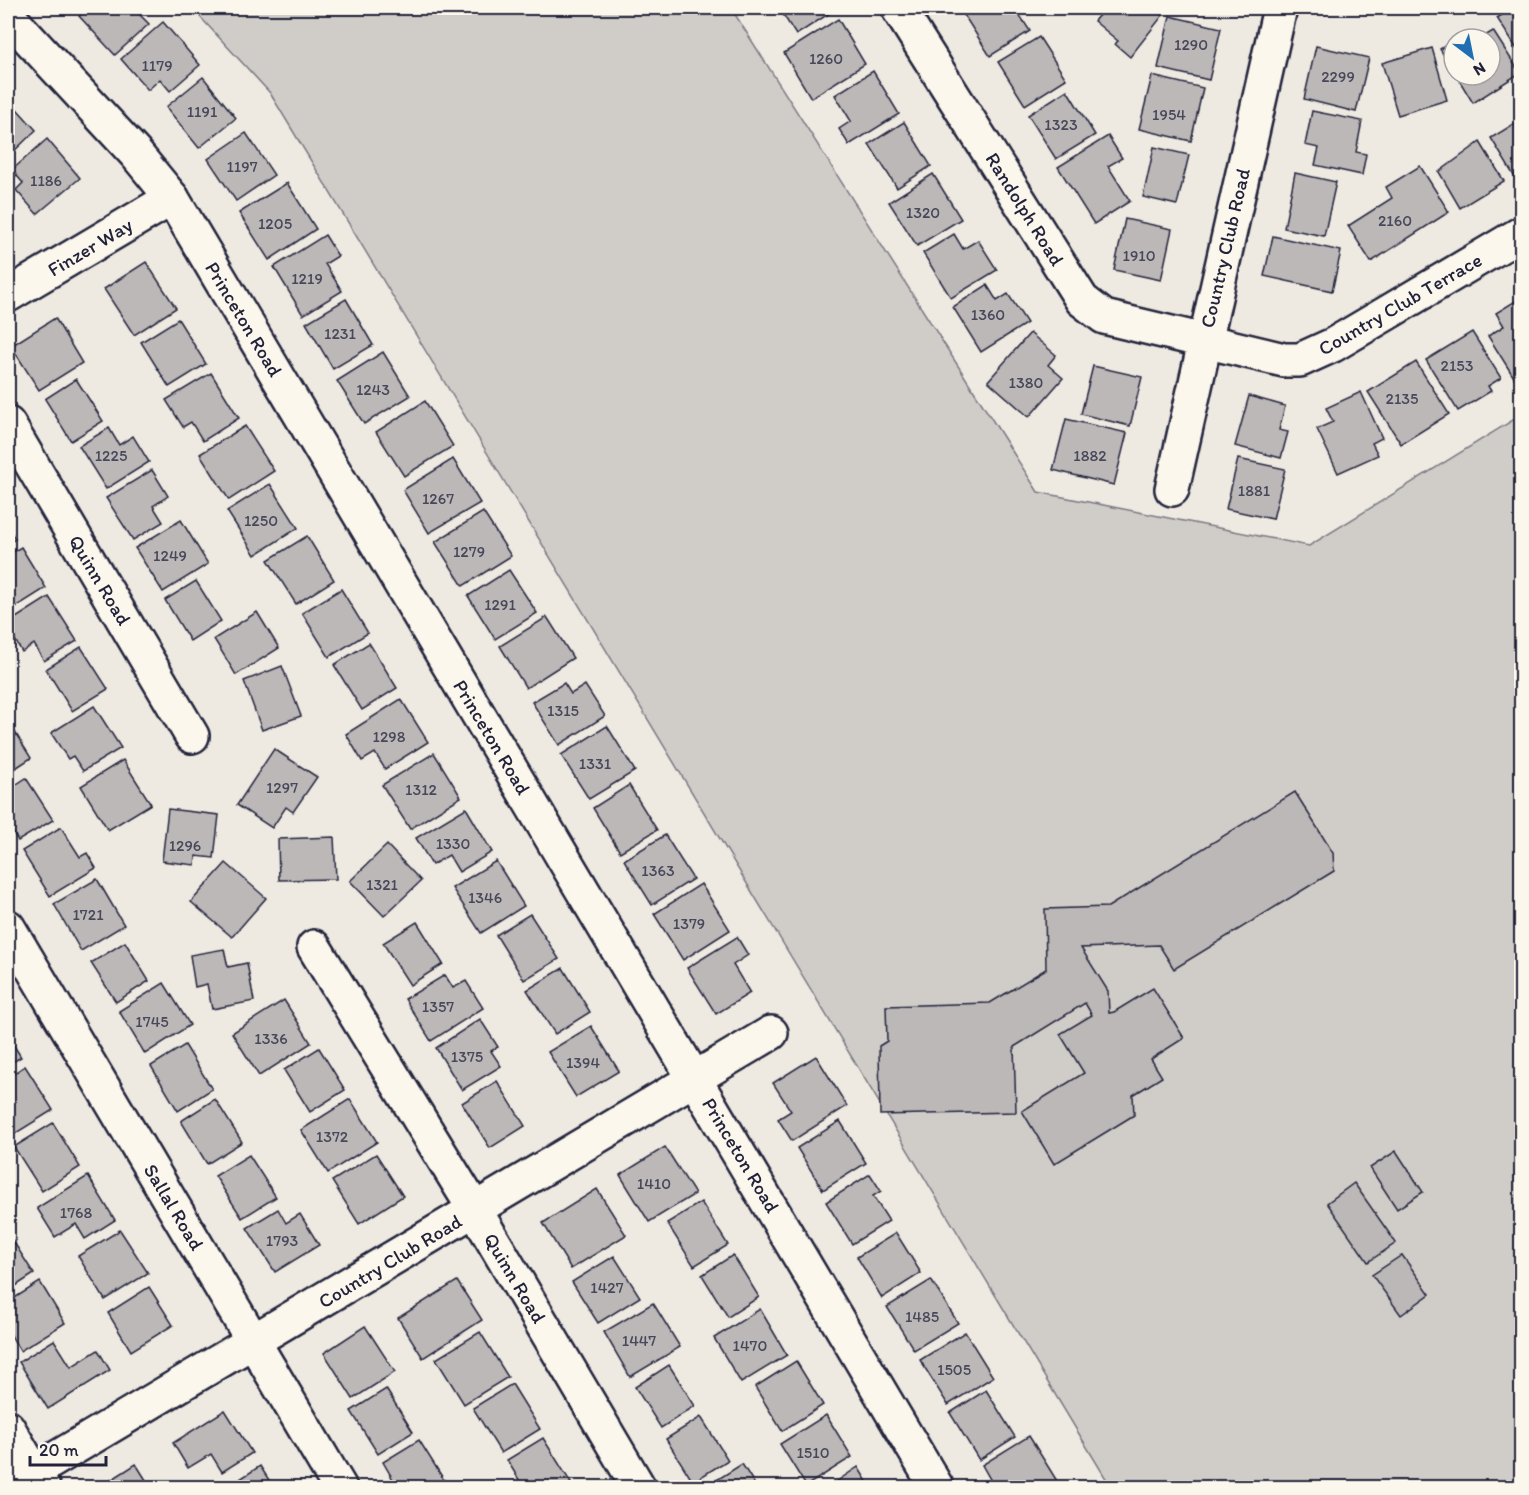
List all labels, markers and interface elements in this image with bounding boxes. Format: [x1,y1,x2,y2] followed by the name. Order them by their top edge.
[1442,27,1502,87] north arrow
[1174,35,1208,54] house number: 1290
[809,49,843,68] house number: 1260
[141,56,173,75] house number: 1179
[1470,58,1489,80] text: N
[1321,67,1355,86] house number: 2299
[187,102,218,121] house number: 1191
[1152,105,1186,124] house number: 1954
[1044,115,1078,134] house number: 1323
[981,148,1069,270] street label: Randolph Road
[226,157,258,176] house number: 1197
[1195,166,1255,330] street label: Country Club Road
[30,171,62,190] house number: 1186
[906,203,940,222] house number: 1320
[1378,211,1412,230] house number: 2160
[43,212,137,282] street label: Finzer Way
[258,214,292,233] house number: 1205
[1122,246,1156,265] house number: 1910
[1314,247,1486,361] street label: Country Club Terrace
[200,257,288,381] street label: Princeton Road
[291,269,323,288] house number: 1219
[971,305,1005,324] house number: 1360
[324,324,357,343] house number: 1231
[1441,356,1474,375] house number: 2153
[1009,373,1043,392] house number: 1380
[356,380,390,399] house number: 1243
[1386,389,1418,408] house number: 2135
[95,446,127,465] house number: 1225
[1073,446,1107,465] house number: 1882
[1238,481,1271,500] house number: 1881
[422,489,454,508] house number: 1267
[244,511,278,530] house number: 1250
[64,531,136,630] street label: Quinn Road
[453,542,485,561] house number: 1279
[153,546,187,565] house number: 1249
[484,595,516,614] house number: 1291
[448,675,536,799] street label: Princeton Road
[547,701,579,720] house number: 1315
[373,727,406,746] house number: 1298
[579,754,612,773] house number: 1331
[266,778,298,797] house number: 1297
[405,780,438,799] house number: 1312
[436,834,470,853] house number: 1330
[169,836,201,855] house number: 1296
[641,861,675,880] house number: 1363
[366,875,399,894] house number: 1321
[468,888,502,907] house number: 1346
[72,905,104,924] house number: 1721
[673,914,705,933] house number: 1379
[422,997,454,1016] house number: 1357
[135,1012,169,1031] house number: 1745
[254,1029,288,1048] house number: 1336
[451,1047,483,1066] house number: 1375
[566,1053,600,1072] house number: 1394
[697,1093,785,1217] street label: Princeton Road
[316,1127,349,1146] house number: 1372
[139,1159,209,1255] street label: Sallal Road
[637,1174,671,1193] house number: 1410
[60,1203,93,1222] house number: 1768
[314,1209,466,1313] street label: Country Club Road
[479,1229,551,1328] street label: Quinn Road
[266,1231,299,1250] house number: 1793
[590,1278,624,1297] house number: 1427
[905,1307,939,1326] house number: 1485
[622,1331,656,1350] house number: 1447
[733,1336,767,1355] house number: 1470
[937,1360,971,1379] house number: 1505
[30,1429,106,1467] scale bar
[39,1439,79,1461] text: 20 m
[796,1443,830,1462] house number: 1510

